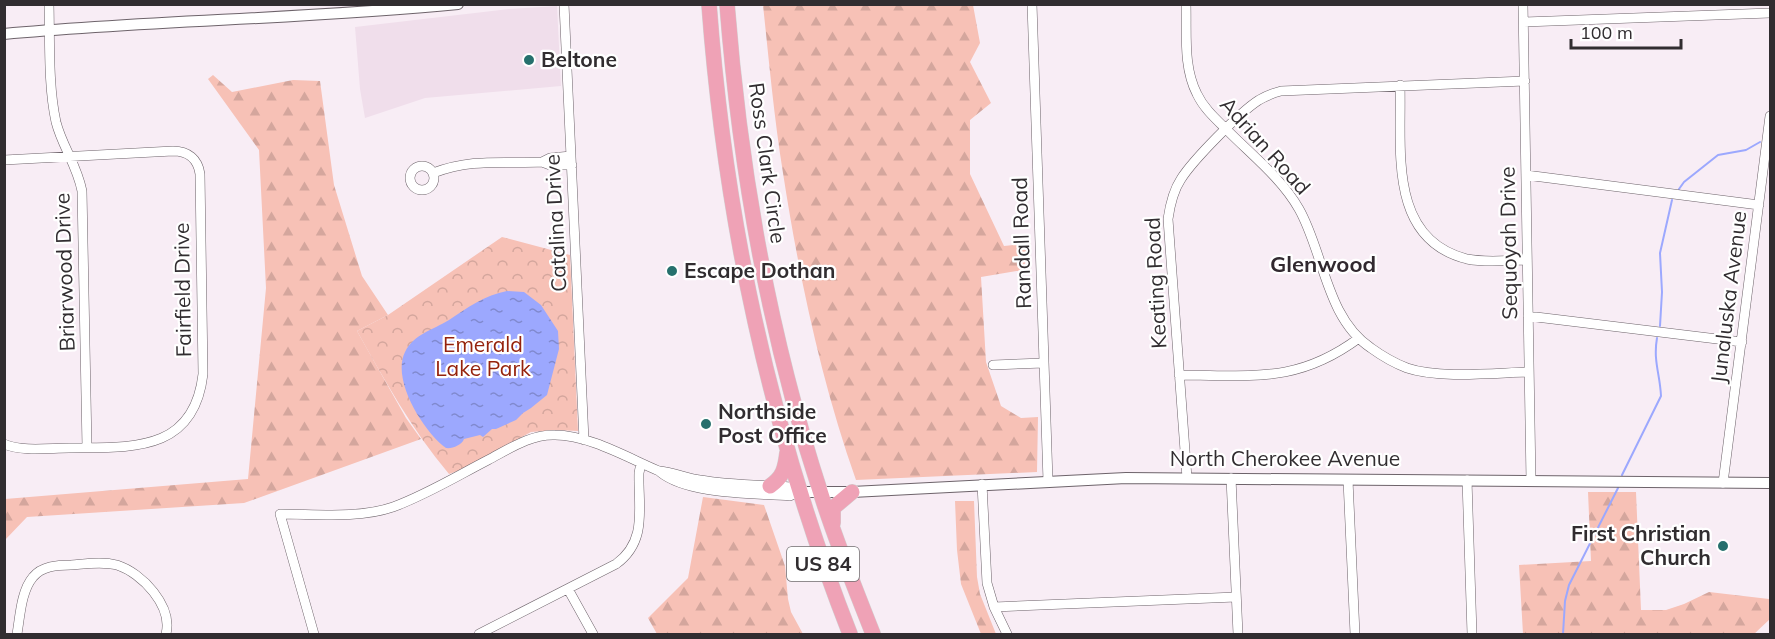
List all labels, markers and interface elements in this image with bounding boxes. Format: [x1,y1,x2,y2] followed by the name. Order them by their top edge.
[1571,12,1680,50] scale bar
[1580,21,1633,44] text: 100 m
[541,46,617,72] place label: Beltone
[522,53,536,67] marker: Beltone
[744,81,792,245] street label: Ross Clark Circle
[1215,91,1316,200] street label: Adrian Road
[538,154,572,292] street label: Catalina Drive
[1494,166,1522,320] street label: Sequoyah Drive
[1006,177,1036,309] street label: Randall Road
[48,192,80,352] street label: Briarwood Drive
[1705,209,1751,385] street label: Junaluska Avenue
[1139,217,1171,349] street label: Keating Road
[168,223,196,357] street label: Fairfield Drive
[1270,250,1376,278] district label: Glenwood
[684,257,835,283] place label: Escape Dothan
[665,264,679,278] marker: Escape Dothan
[435,331,531,381] park label: Emerald Lake Park
[718,398,827,448] place label: Northside Post Office
[699,417,713,431] marker: Northside Post Office
[1170,445,1400,471] street label: North Cherokee Avenue
[1571,520,1711,570] place label: First Christian Church
[1716,539,1730,553] marker: First Christian Church
[787,547,859,581] road number: US 84

